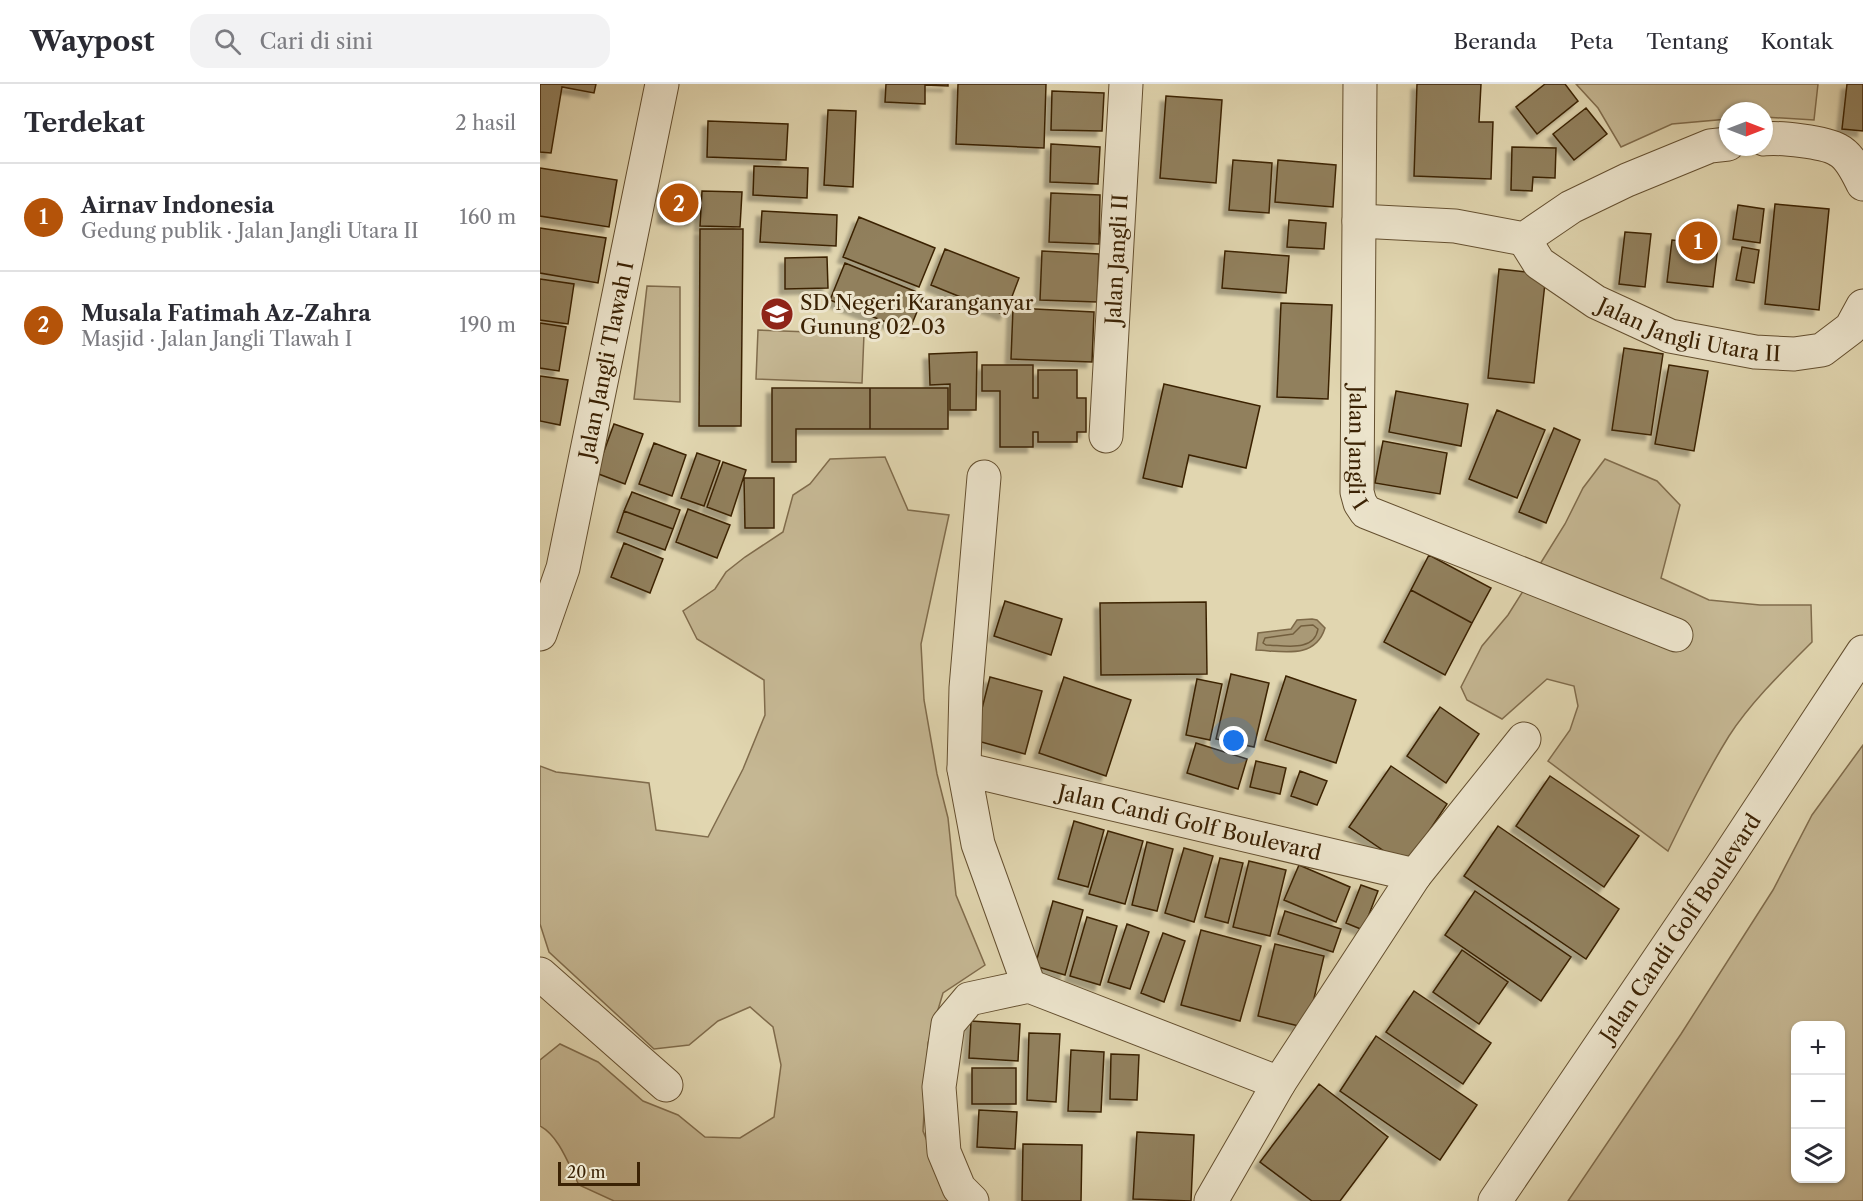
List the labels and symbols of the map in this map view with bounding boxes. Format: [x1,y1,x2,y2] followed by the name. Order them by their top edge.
[1719,102,1773,156] north arrow
[660,180,698,226] pin: 2
[1100,193,1132,328] street label: Jalan Jangli II
[1678,218,1718,264] pin: 1
[572,259,638,464] street label: Jalan Jangli Tlawah I
[800,290,1034,339] place label: SD Negeri Karanganyar Gunung 02-03
[1591,291,1781,366] street label: Jalan Jangli Utara II
[759,296,795,332] school or university icon: SD Negeri Karanganyar Gunung 02-03
[1344,382,1373,514] street label: Jalan Jangli I
[1219,726,1248,755] your location
[1052,778,1324,865] street label: Jalan Candi Golf Boulevard
[1592,809,1766,1049] street label: Jalan Candi Golf Boulevard
[558,1159,640,1186] scale bar

